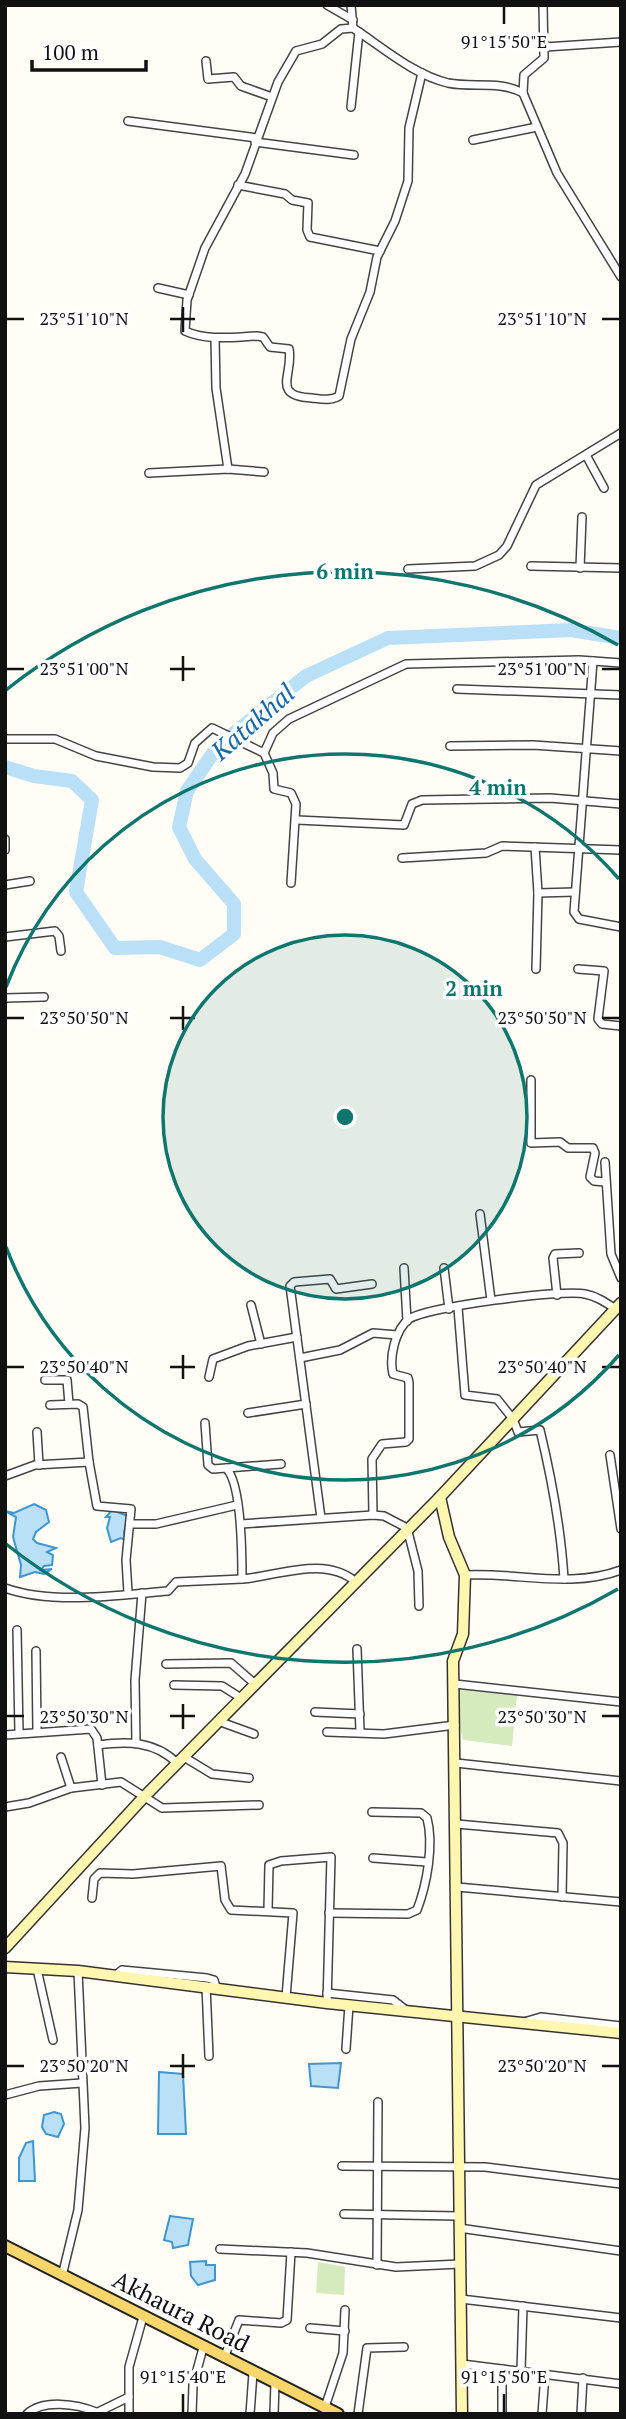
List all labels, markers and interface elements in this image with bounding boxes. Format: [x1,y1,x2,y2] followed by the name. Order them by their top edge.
[32,28,145,72] scale bar
[461,29,547,53] text: 91°15'50"E
[42,38,99,66] text: 100 m
[39,306,129,330] text: 23°51'10"N
[497,306,587,330] text: 23°51'10"N
[316,557,374,585] text: 6 min
[39,656,129,680] text: 23°51'00"N
[497,656,587,680] text: 23°51'00"N
[203,675,302,768] water label: Katakhal
[469,773,527,801] text: 4 min
[445,974,503,1002] text: 2 min
[39,1005,129,1029] text: 23°50'50"N
[497,1005,587,1029] text: 23°50'50"N
[333,1105,357,1129] centre of rings
[39,1354,129,1378] text: 23°50'40"N
[497,1354,587,1378] text: 23°50'40"N
[39,1704,129,1728] text: 23°50'30"N
[497,1704,587,1728] text: 23°50'30"N
[39,2053,129,2077] text: 23°50'20"N
[497,2053,587,2077] text: 23°50'20"N
[108,2263,255,2359] street label: Akhaura Road
[140,2364,226,2388] text: 91°15'40"E
[461,2364,547,2388] text: 91°15'50"E

